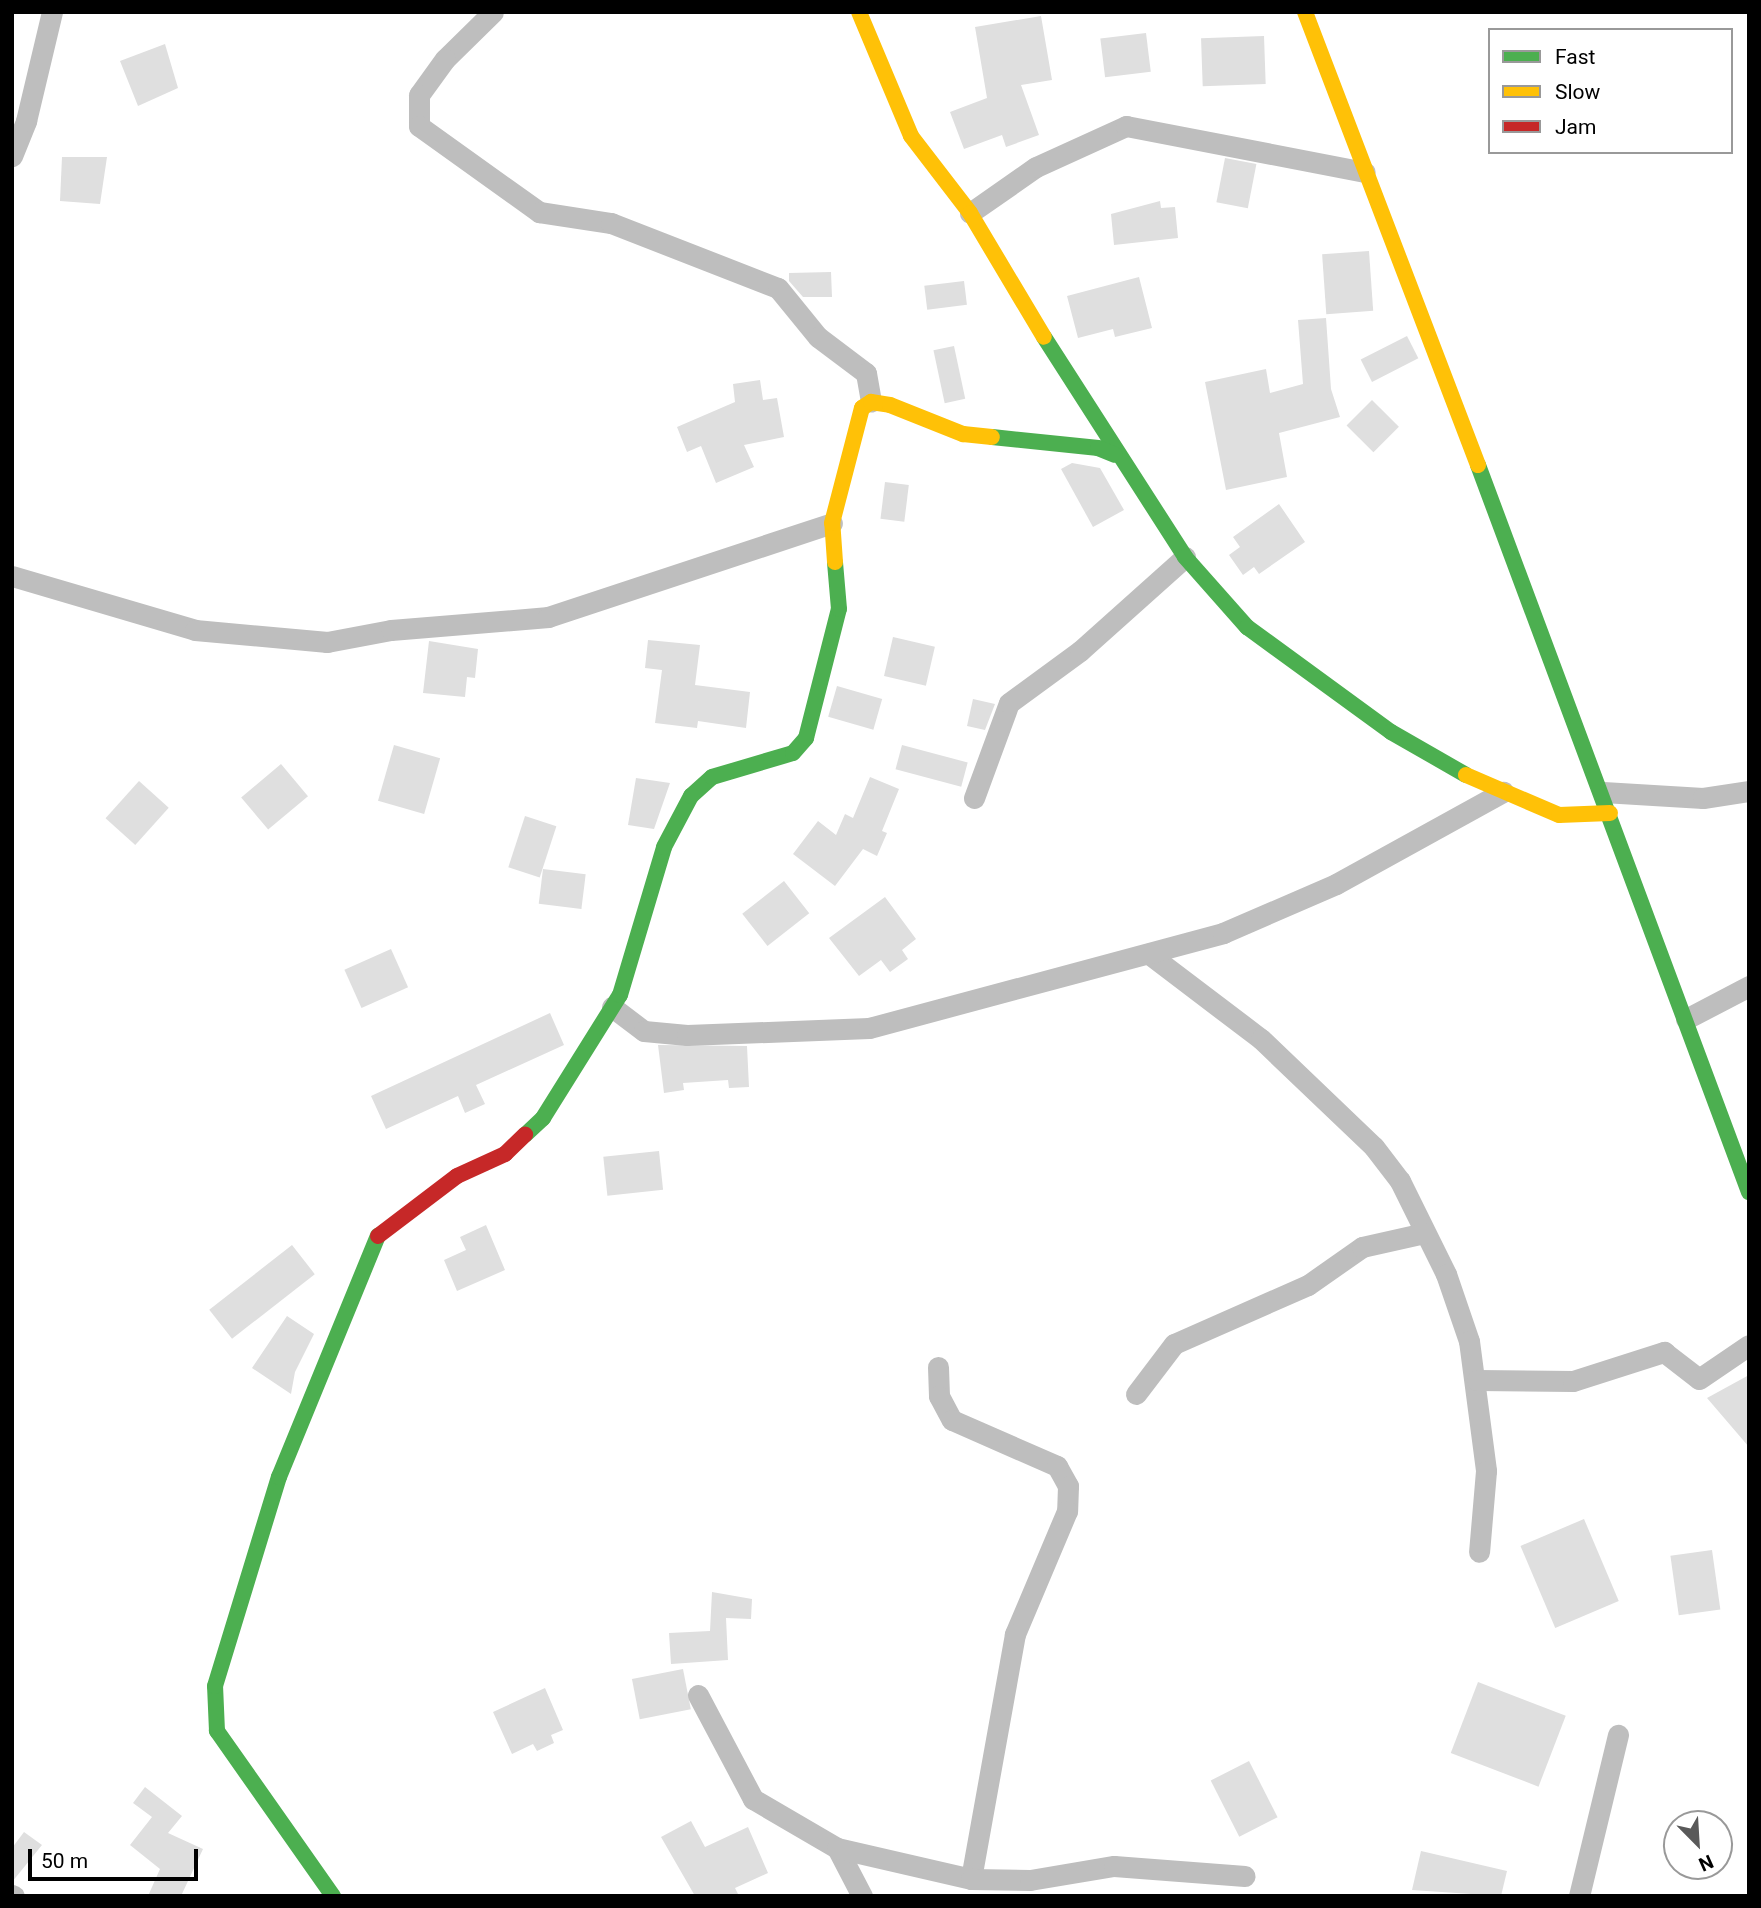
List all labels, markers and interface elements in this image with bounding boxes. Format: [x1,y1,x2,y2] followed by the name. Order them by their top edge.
[1488,28,1733,154] legend
[1555,45,1595,69] text: Fast
[1555,80,1600,104] text: Slow
[1555,115,1596,139] text: Jam
[1663,1810,1733,1880] north arrow
[32,1834,201,1878] scale bar
[41,1849,88,1873] text: 50 m
[1695,1850,1717,1876] text: N

